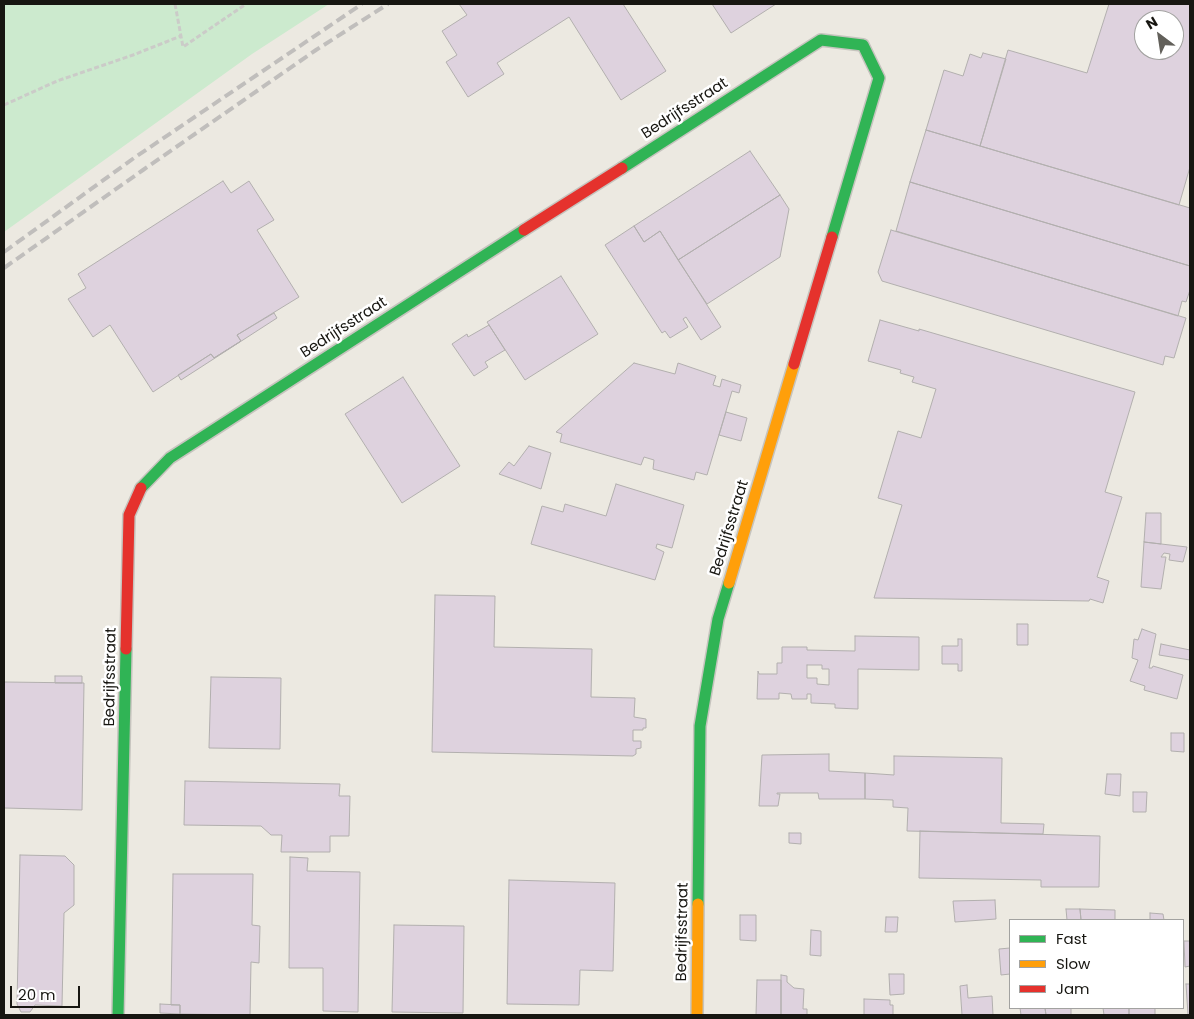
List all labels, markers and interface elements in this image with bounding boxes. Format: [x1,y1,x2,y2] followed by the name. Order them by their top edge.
[1134,10,1184,60] north arrow
[1142,12,1161,34] text: N
[639,74,731,144] street label: Bedrijfsstraat
[298,293,390,363] street label: Bedrijfsstraat
[707,478,753,578] street label: Bedrijfsstraat
[101,627,121,727] street label: Bedrijfsstraat
[673,882,693,982] street label: Bedrijfsstraat
[1009,919,1184,1009] legend
[1056,928,1087,949] text: Fast
[1056,953,1090,974] text: Slow
[12,976,82,1008] scale bar
[1056,978,1090,999] text: Jam
[18,984,56,1005] text: 20 m

